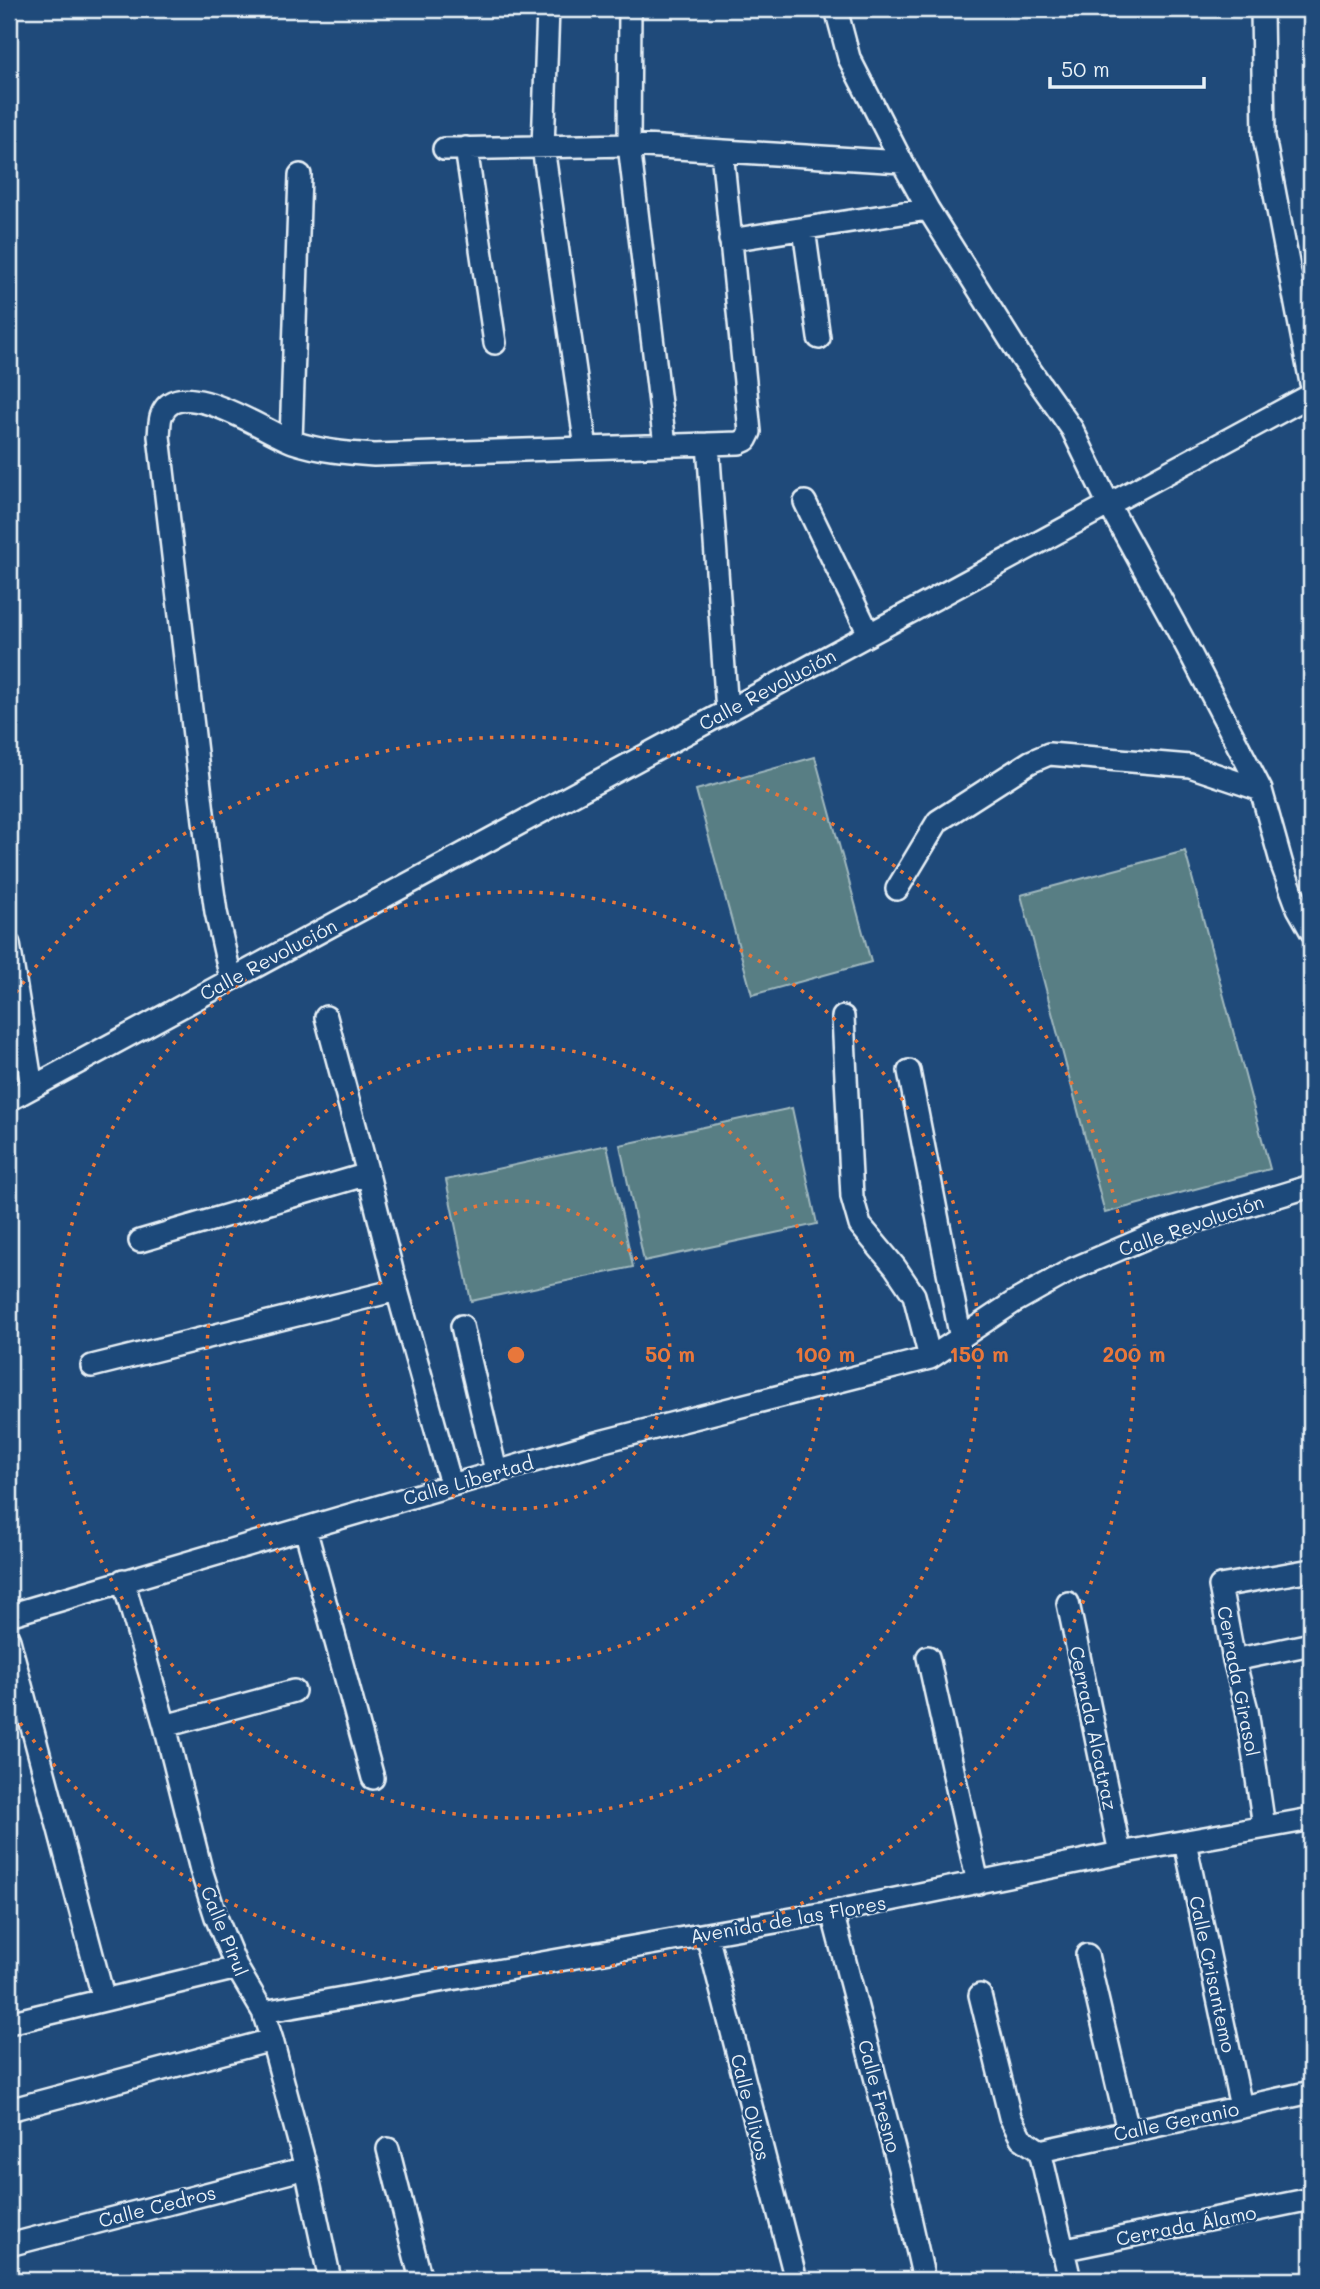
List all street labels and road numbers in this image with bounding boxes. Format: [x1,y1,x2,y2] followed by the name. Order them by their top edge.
[694,642,840,736] street label: Calle Revolución
[195,912,341,1006] street label: Calle Revolución
[1115,1188,1267,1262] street label: Calle Revolución
[400,1449,536,1511] street label: Calle Libertad
[1212,1604,1266,1758] street label: Cerrada Girasol
[1064,1644,1124,1812] street label: Cerrada Alcatraz
[196,1882,254,1980] street label: Calle Pirul
[688,1889,888,1949] street label: Avenida de las Flores
[1184,1893,1242,2055] street label: Calle Crisantemo
[853,2037,907,2155] street label: Calle Fresno
[726,2051,776,2163] street label: Calle Olivos
[1111,2096,1241,2146] street label: Calle Geranio
[96,2179,218,2233] street label: Calle Cedros
[1114,2199,1258,2251] street label: Cerrada Álamo

